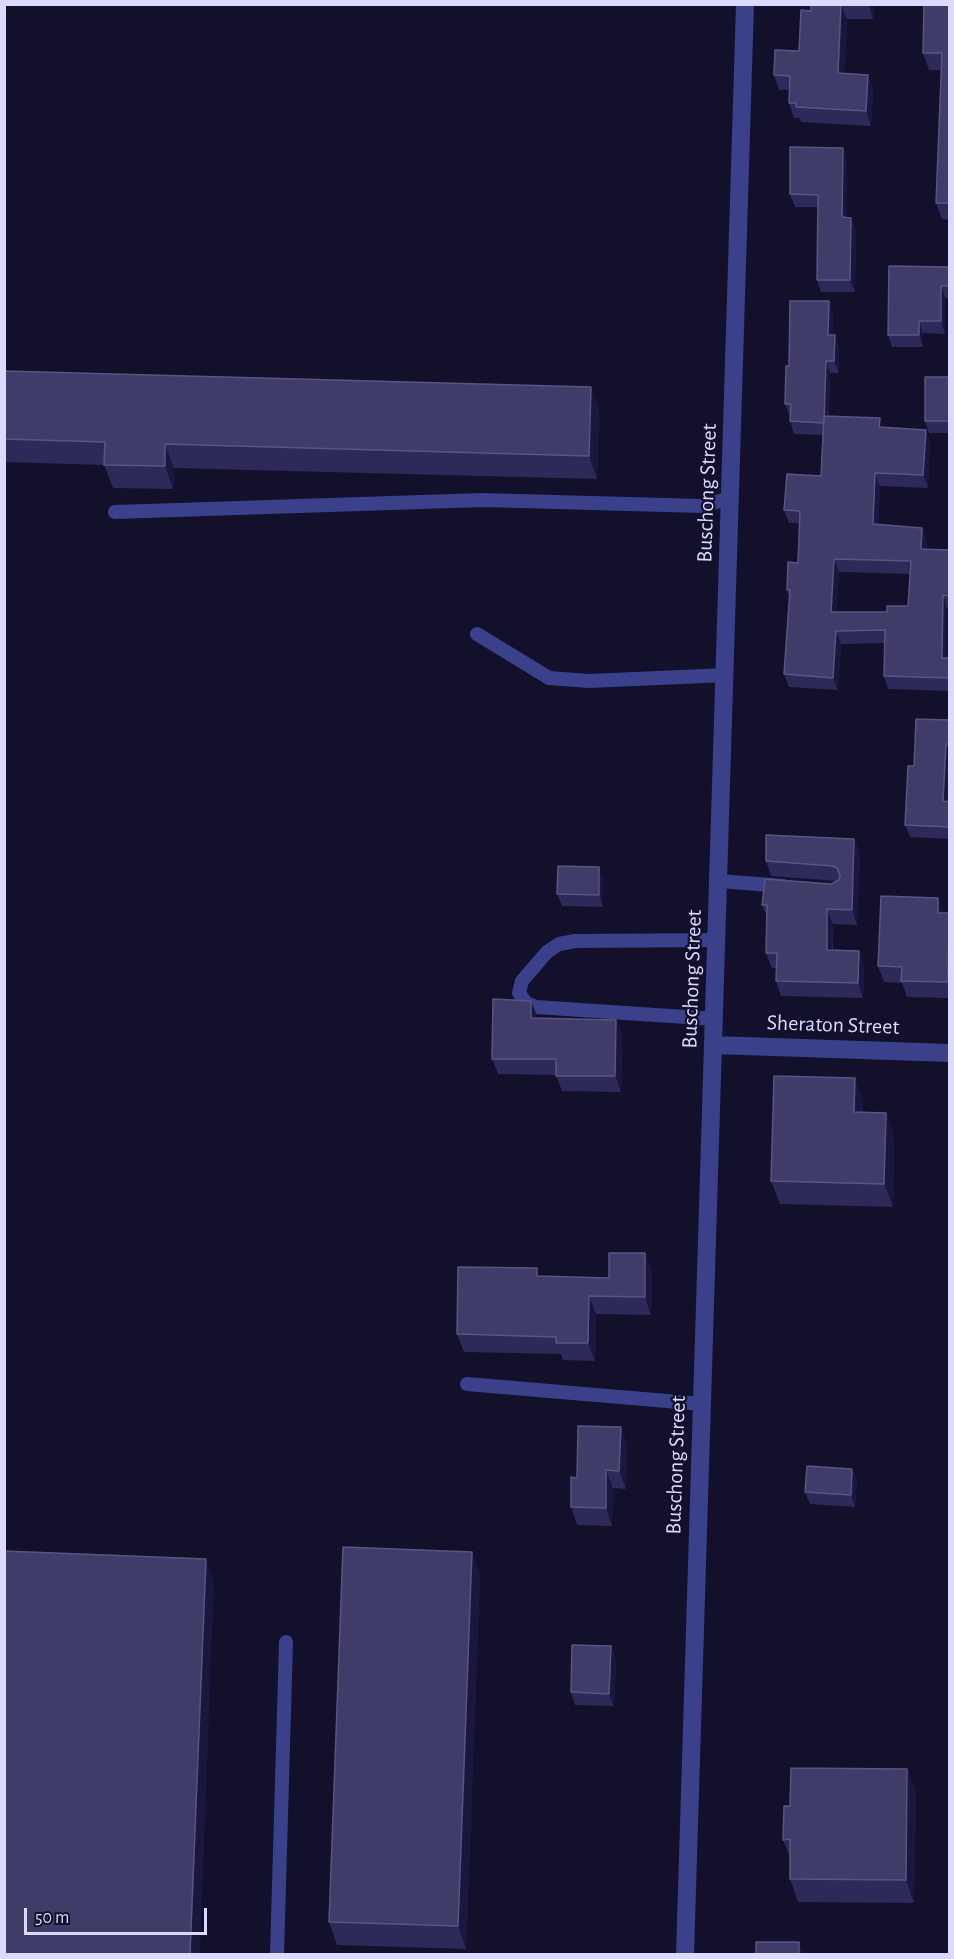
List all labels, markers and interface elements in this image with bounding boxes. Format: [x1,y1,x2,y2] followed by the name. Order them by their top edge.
[691,423,723,563] street label: Buschong Street
[676,909,708,1049] street label: Buschong Street
[766,1009,900,1041] street label: Sheraton Street
[660,1395,692,1535] street label: Buschong Street
[27,1896,210,1934] scale bar
[35,1909,69,1927] text: 50 m

